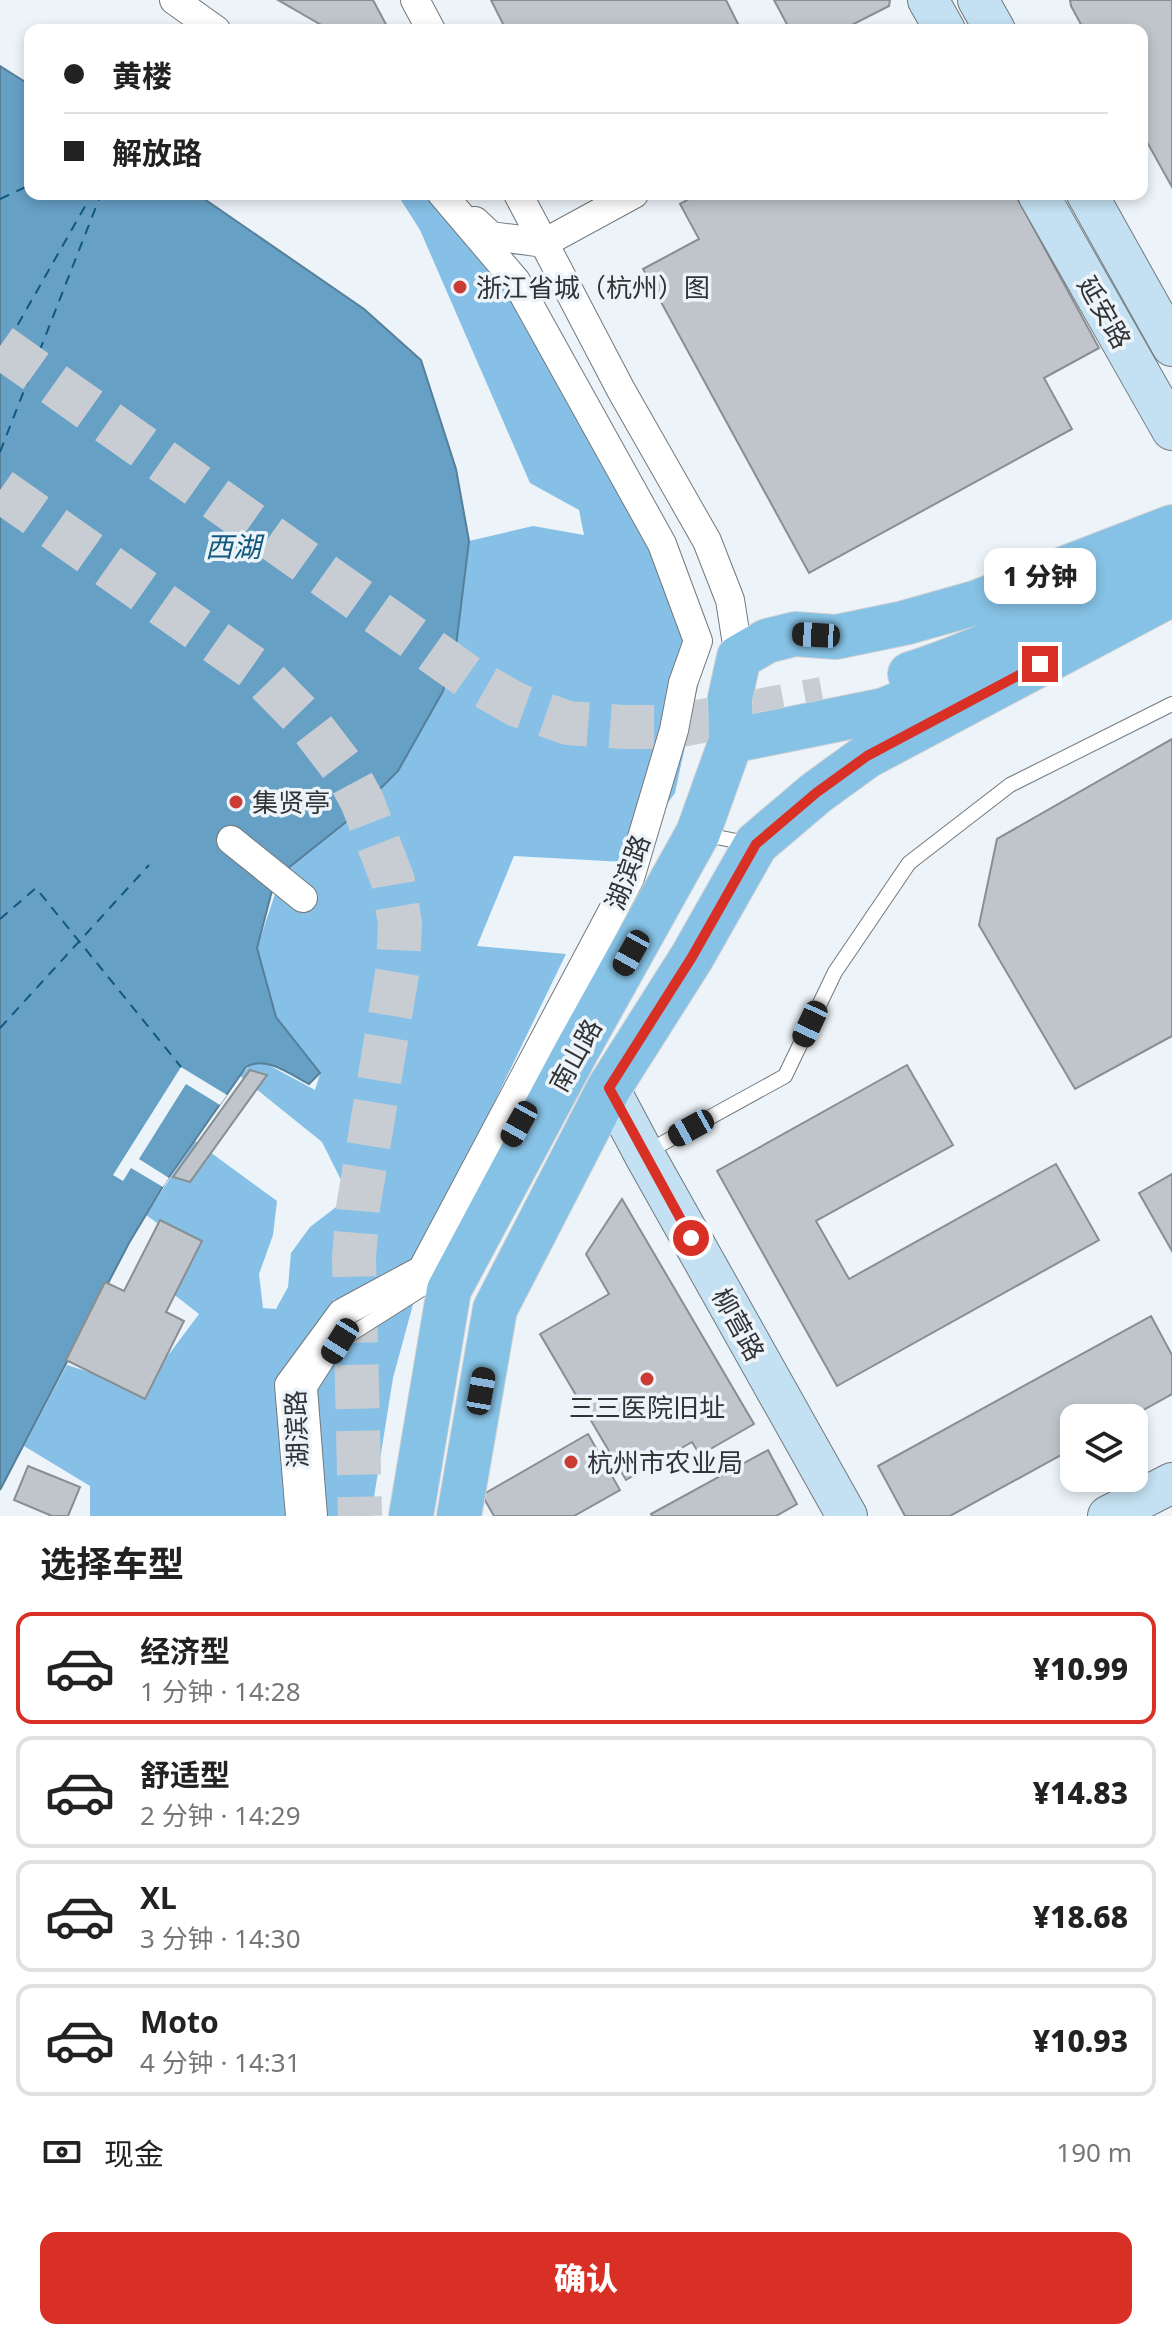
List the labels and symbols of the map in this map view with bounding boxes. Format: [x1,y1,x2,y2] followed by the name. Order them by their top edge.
[476,269,710,305] place label: 浙江省城（杭州）图
[1070,269,1140,355] street label: 延安路
[451,278,469,296] marker: 浙江省城（杭州）图
[205,527,265,565] water label: 西湖
[984,548,1096,604] callout: 1 分钟
[791,622,841,648] car
[1022,646,1058,682] route end
[252,784,330,820] place label: 集贤亭
[227,793,245,811] marker: 集贤亭
[596,829,658,915] street label: 湖滨路
[609,926,653,980] car
[789,997,831,1051] car
[540,1012,610,1098] street label: 南山路
[497,1097,541,1151] car
[664,1106,718,1150] car
[673,1220,709,1256] route start
[704,1281,774,1367] street label: 柳营路
[317,1314,363,1368] car
[465,1365,497,1417] car
[638,1370,656,1388] marker: 三三医院旧址
[277,1389,315,1469] street label: 湖滨路
[569,1389,725,1425] place label: 三三医院旧址
[587,1444,743,1480] place label: 杭州市农业局
[562,1453,580,1471] marker: 杭州市农业局

